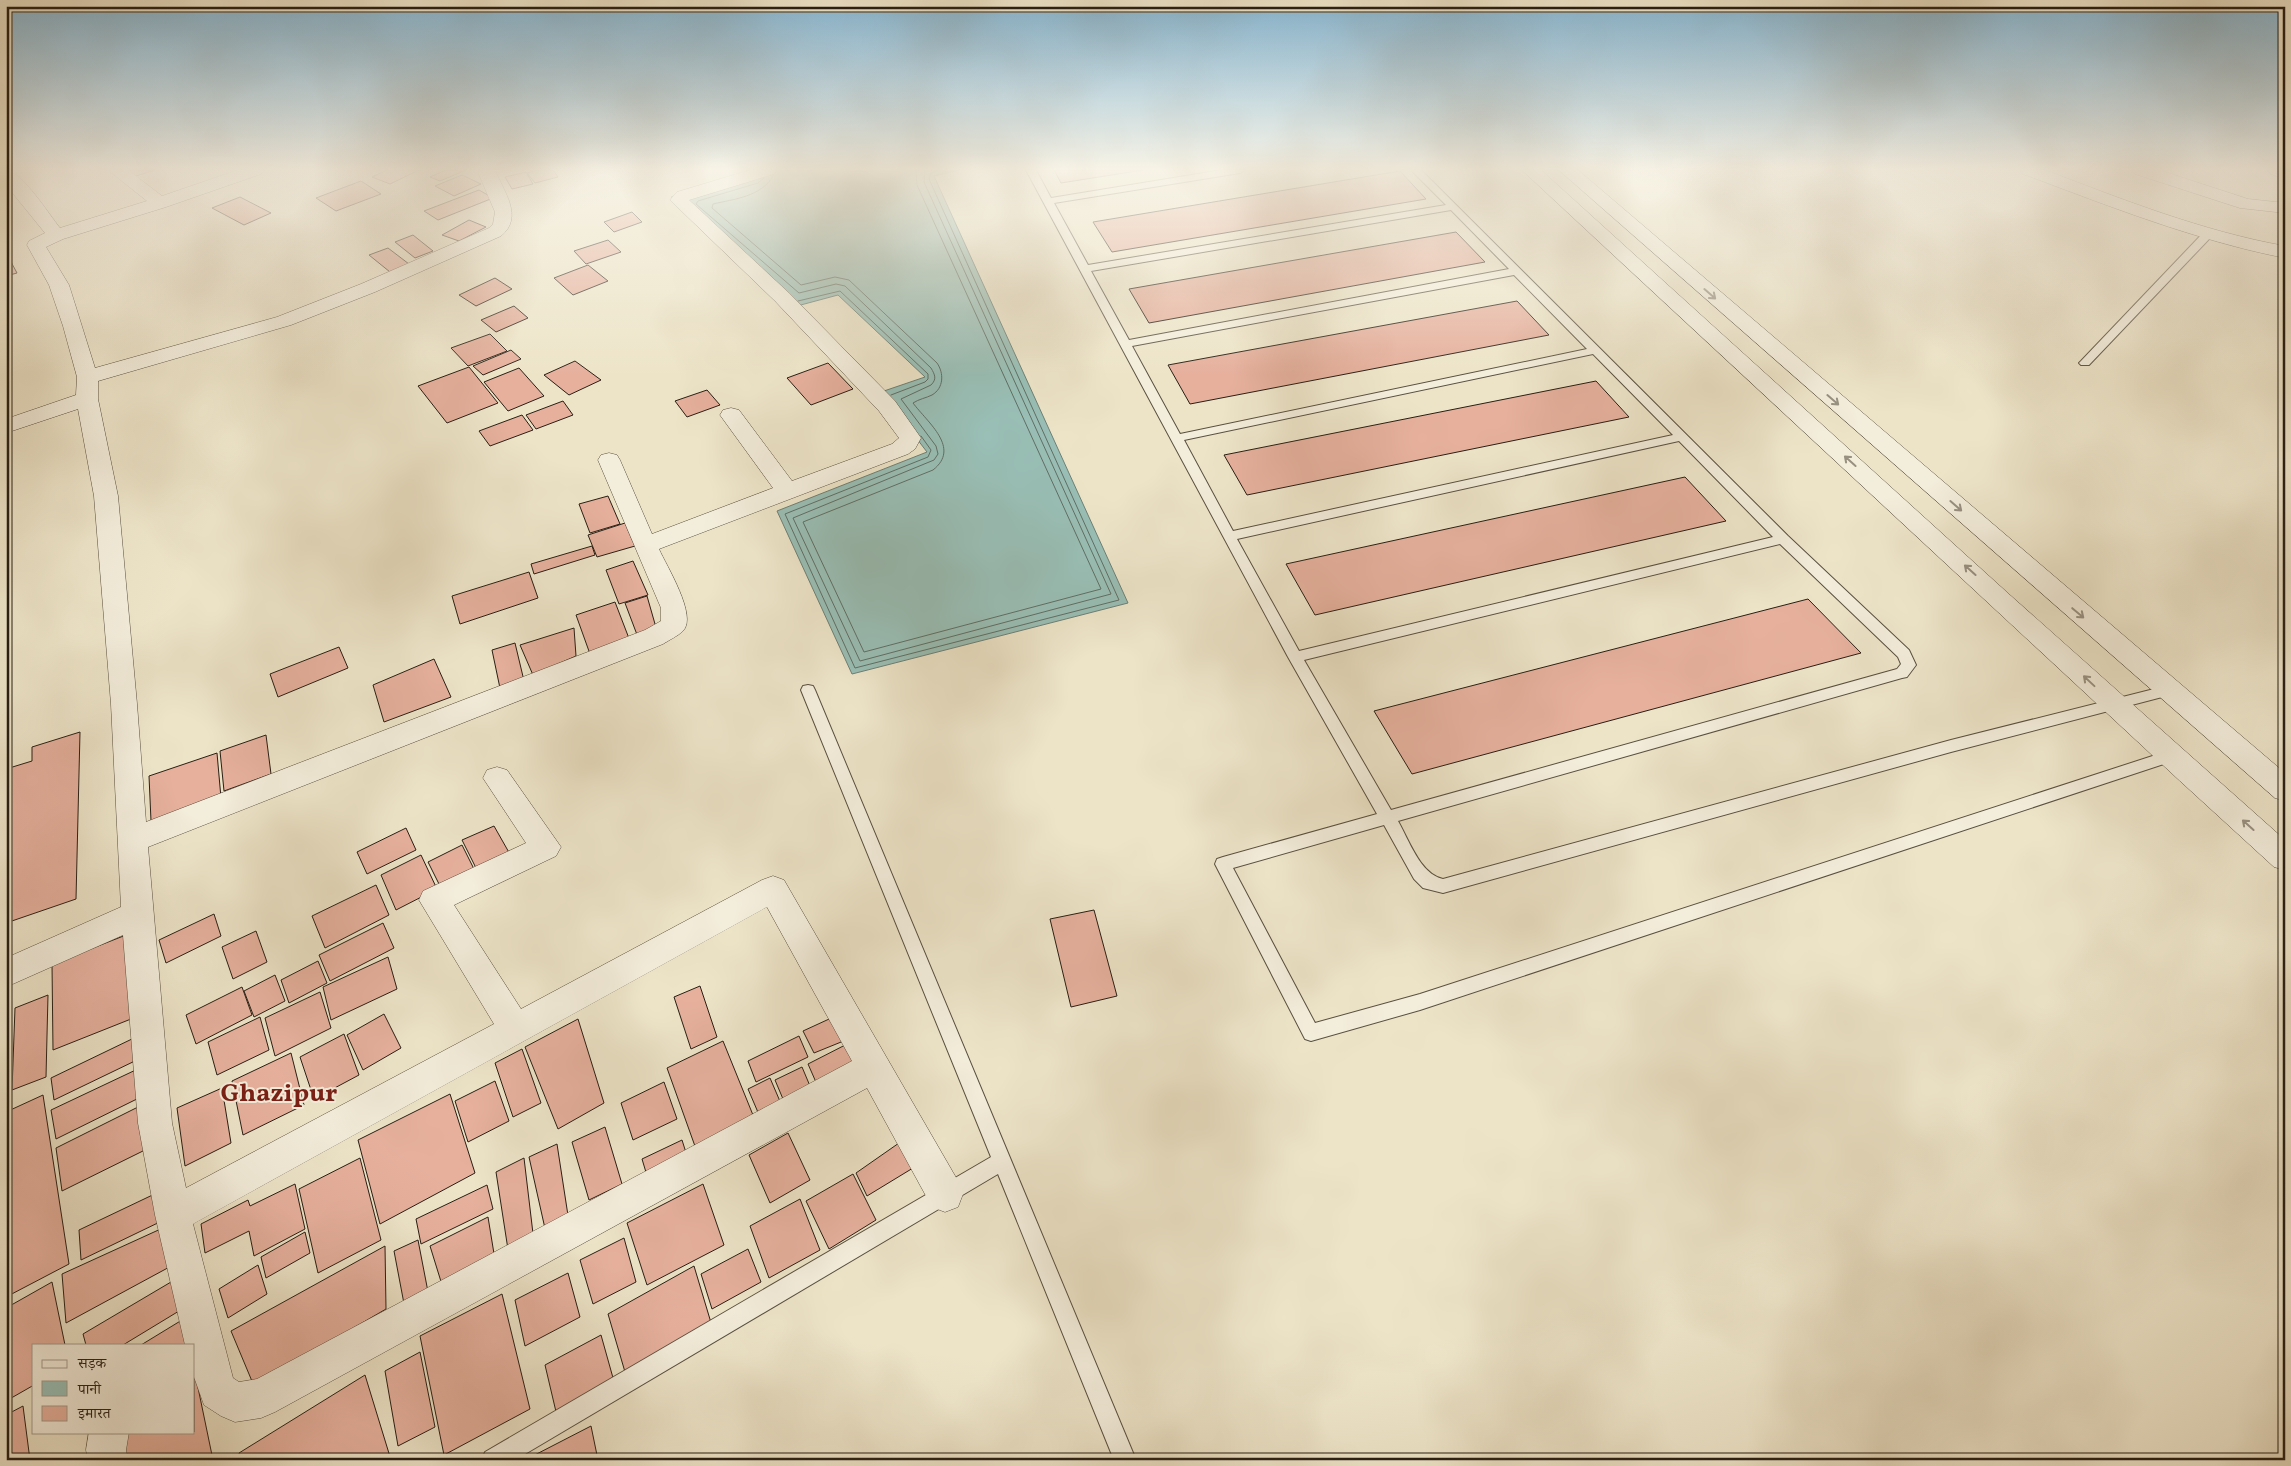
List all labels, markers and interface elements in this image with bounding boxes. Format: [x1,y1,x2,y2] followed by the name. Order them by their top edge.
[1704,288,1717,299] one-way arrow
[1827,394,1840,406] one-way arrow
[1843,455,1856,467] one-way arrow
[1949,501,1962,512] one-way arrow
[1963,564,1976,576] one-way arrow
[2072,608,2085,619] one-way arrow
[2082,675,2095,687] one-way arrow
[2242,819,2255,831] one-way arrow
[221,1076,337,1112] district label: Ghazipur
[32,1344,195,1434] legend
[77,1354,107,1375] text: सड़क
[77,1380,102,1401] text: पानी
[77,1404,112,1425] text: इमारत

